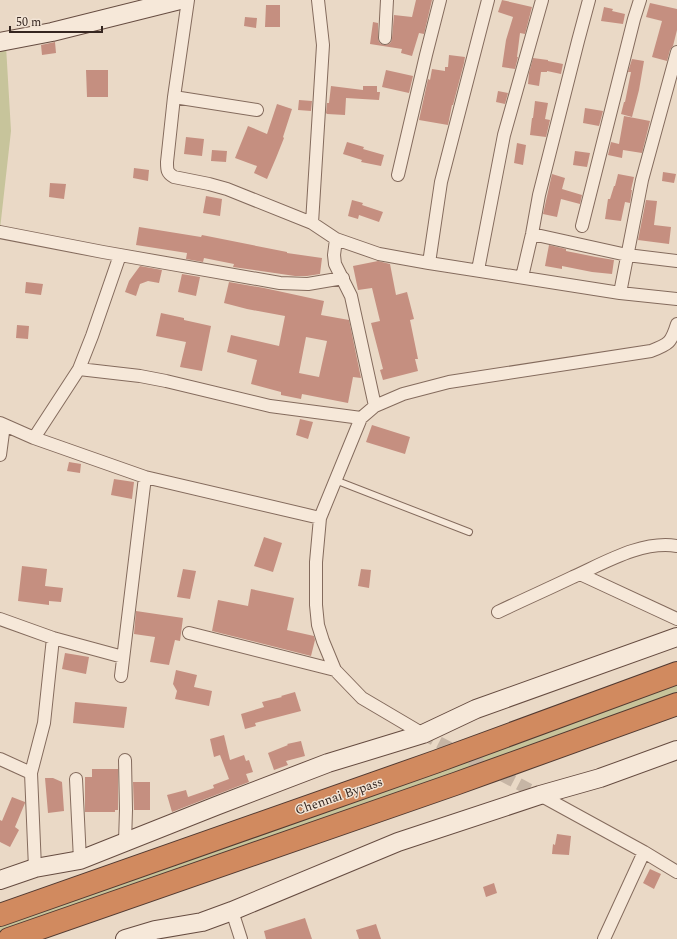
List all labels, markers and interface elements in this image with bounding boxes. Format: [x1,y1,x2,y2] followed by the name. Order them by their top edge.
[10,8,102,34] scale bar
[16,13,41,32] text: 50 m
[292,772,386,820] street label: Chennai Bypass

